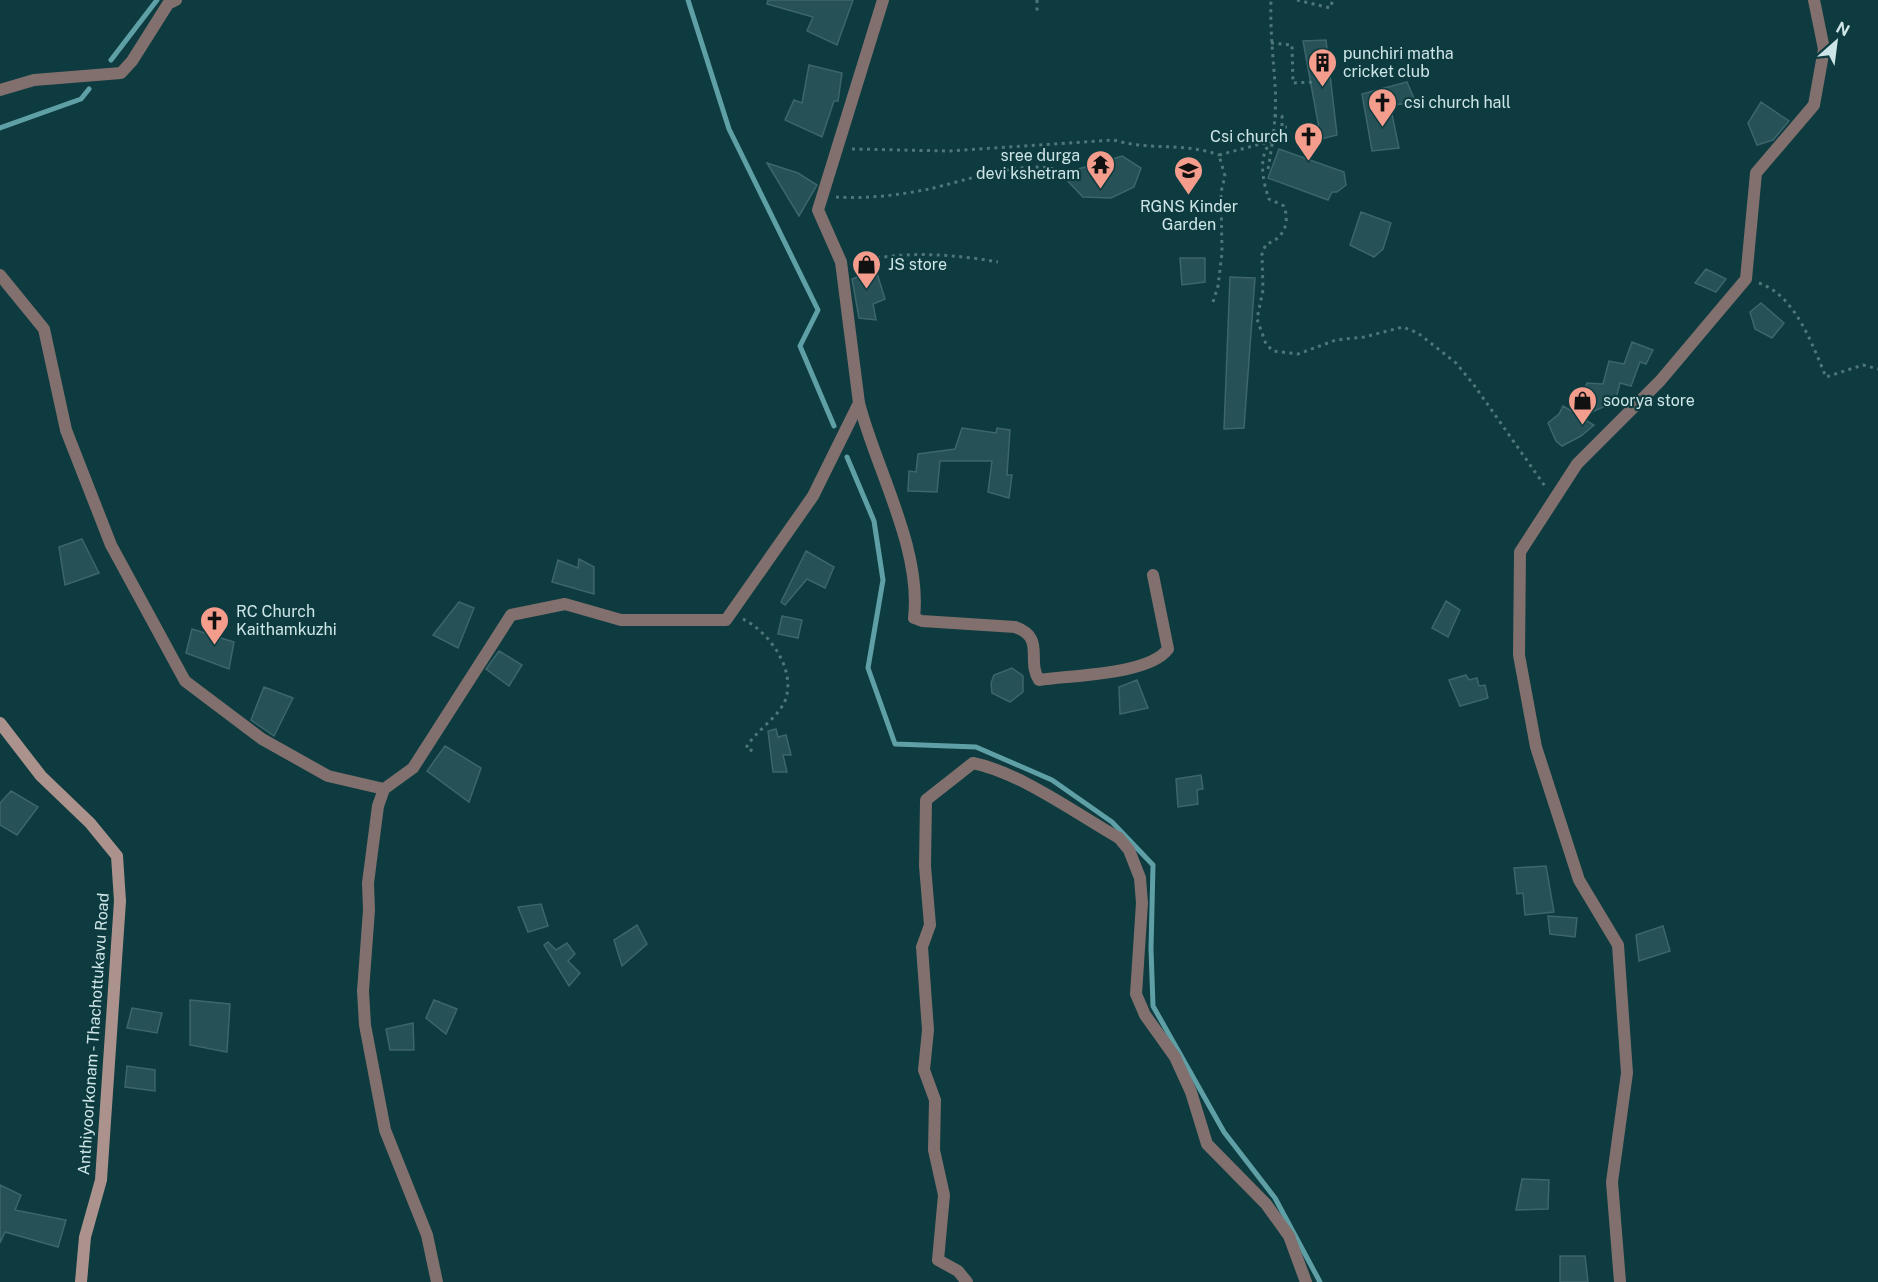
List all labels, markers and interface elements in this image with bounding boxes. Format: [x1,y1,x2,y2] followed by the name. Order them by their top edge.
[1806,12,1866,72] north arrow
[1833,18,1853,41] text: N
[1343,44,1454,81] place label: punchiri matha cricket club
[1306,46,1338,88] building icon: punchiri matha cricket club
[1367,86,1399,128] church icon: csi church hall
[1404,93,1511,112] place label: csi church hall
[1293,120,1325,162] church icon: Csi church
[1210,127,1288,146] place label: Csi church
[976,146,1080,183] place label: sree durga devi kshetram
[1085,148,1117,190] temple icon: sree durga devi kshetram
[1173,154,1205,196] school or university icon: RGNS Kinder Garden
[1140,197,1238,234] place label: RGNS Kinder Garden
[851,248,883,290] shop icon: JS store
[888,255,947,274] place label: JS store
[1566,384,1598,426] shop icon: soorya store
[1603,391,1695,410] place label: soorya store
[236,602,337,639] place label: RC Church Kaithamkuzhi
[199,604,231,646] church icon: RC Church Kaithamkuzhi
[74,892,113,1176] street label: Anthiyoorkonam - Thachottukavu Road

